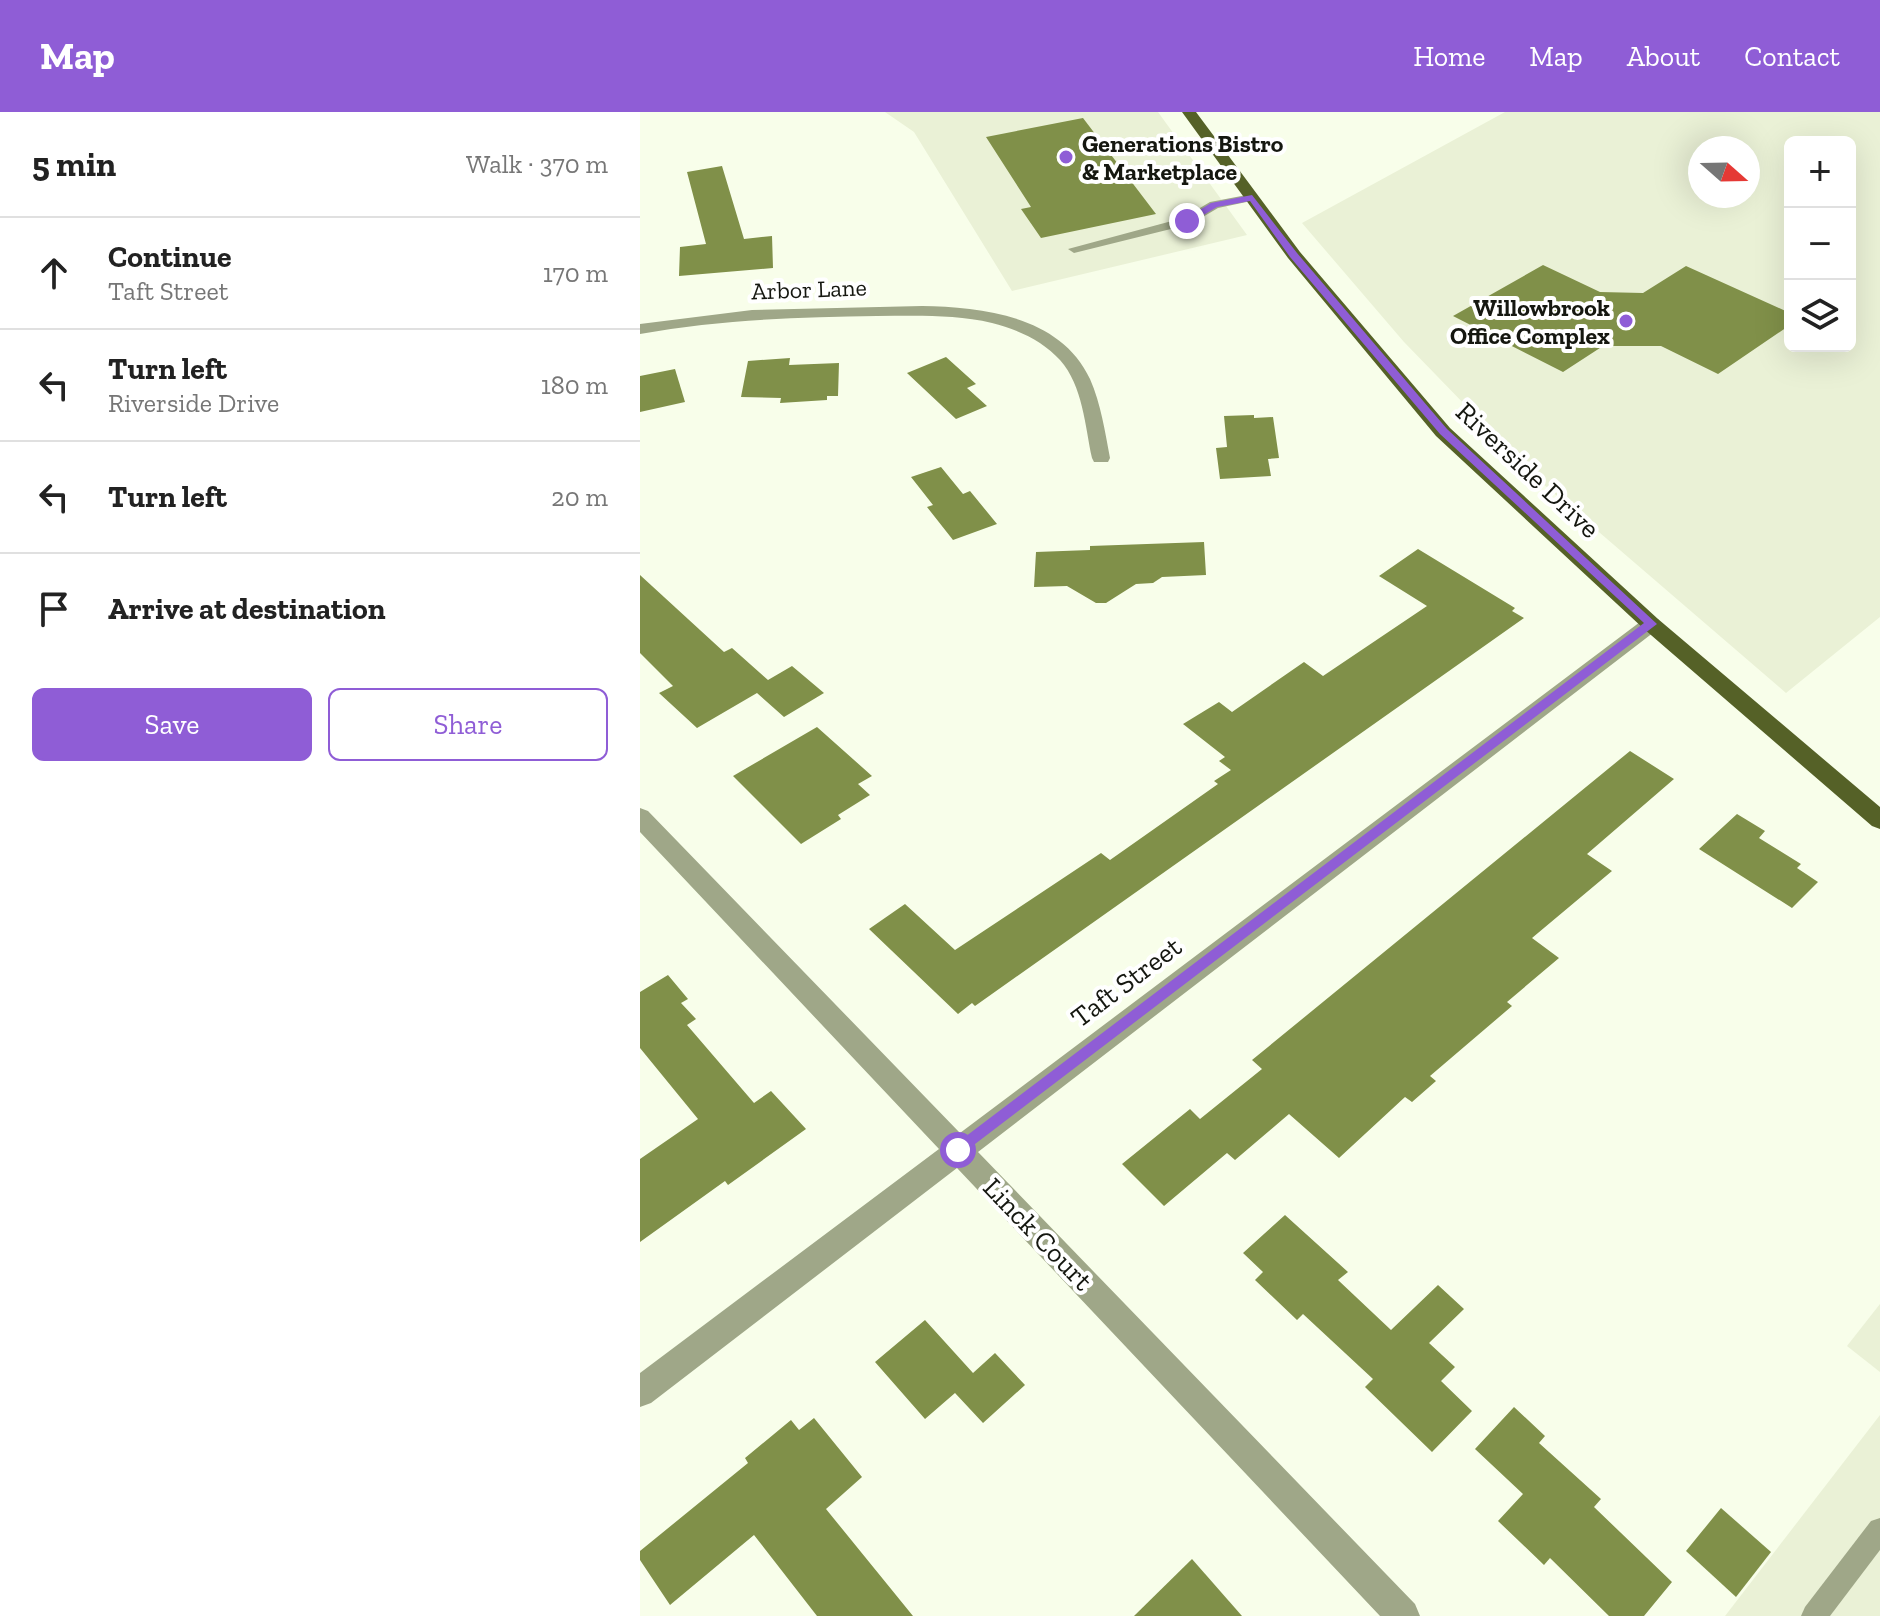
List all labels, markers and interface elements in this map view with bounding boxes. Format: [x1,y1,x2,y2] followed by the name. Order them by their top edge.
[40,33,115,79] text: Map
[1413,40,1485,73] text: Home
[1529,40,1583,73] text: Map
[1627,40,1700,73] text: About
[1744,40,1840,73] text: Contact
[1082,129,1284,186] place label: Generations Bistro & Marketplace
[1688,136,1760,208] north arrow
[1784,136,1856,352] map controls
[1784,136,1856,208] button: +
[32,144,116,185] text: 5 min
[466,148,608,180] text: Walk · 370 m
[1057,148,1075,166] marker: Generations Bistro & Marketplace
[1169,203,1205,239] route end
[1784,208,1856,280] button: −
[108,239,232,275] text: Continue
[32,251,76,295] icon: ahead
[543,257,608,289] text: 170 m
[751,272,867,306] street label: Arbor Lane
[108,275,228,307] text: Taft Street
[1784,280,1856,352] button: layers
[1450,293,1610,350] place label: Willowbrook Office Complex
[1617,312,1635,330] marker: Willowbrook Office Complex
[108,351,227,387] text: Turn left
[32,363,76,407] icon: left
[541,369,608,401] text: 180 m
[108,387,279,419] text: Riverside Drive
[1449,395,1607,545] street label: Riverside Drive
[32,475,76,519] icon: left
[108,479,227,515] text: Turn left
[551,481,608,513] text: 20 m
[32,587,76,631] icon: arrive
[108,591,385,627] text: Arrive at destination
[32,688,312,761] button: Save
[328,688,608,761] button: Share
[1064,929,1188,1034] street label: Taft Street
[940,1132,976,1168] route start
[976,1171,1100,1297] street label: Linck Court

